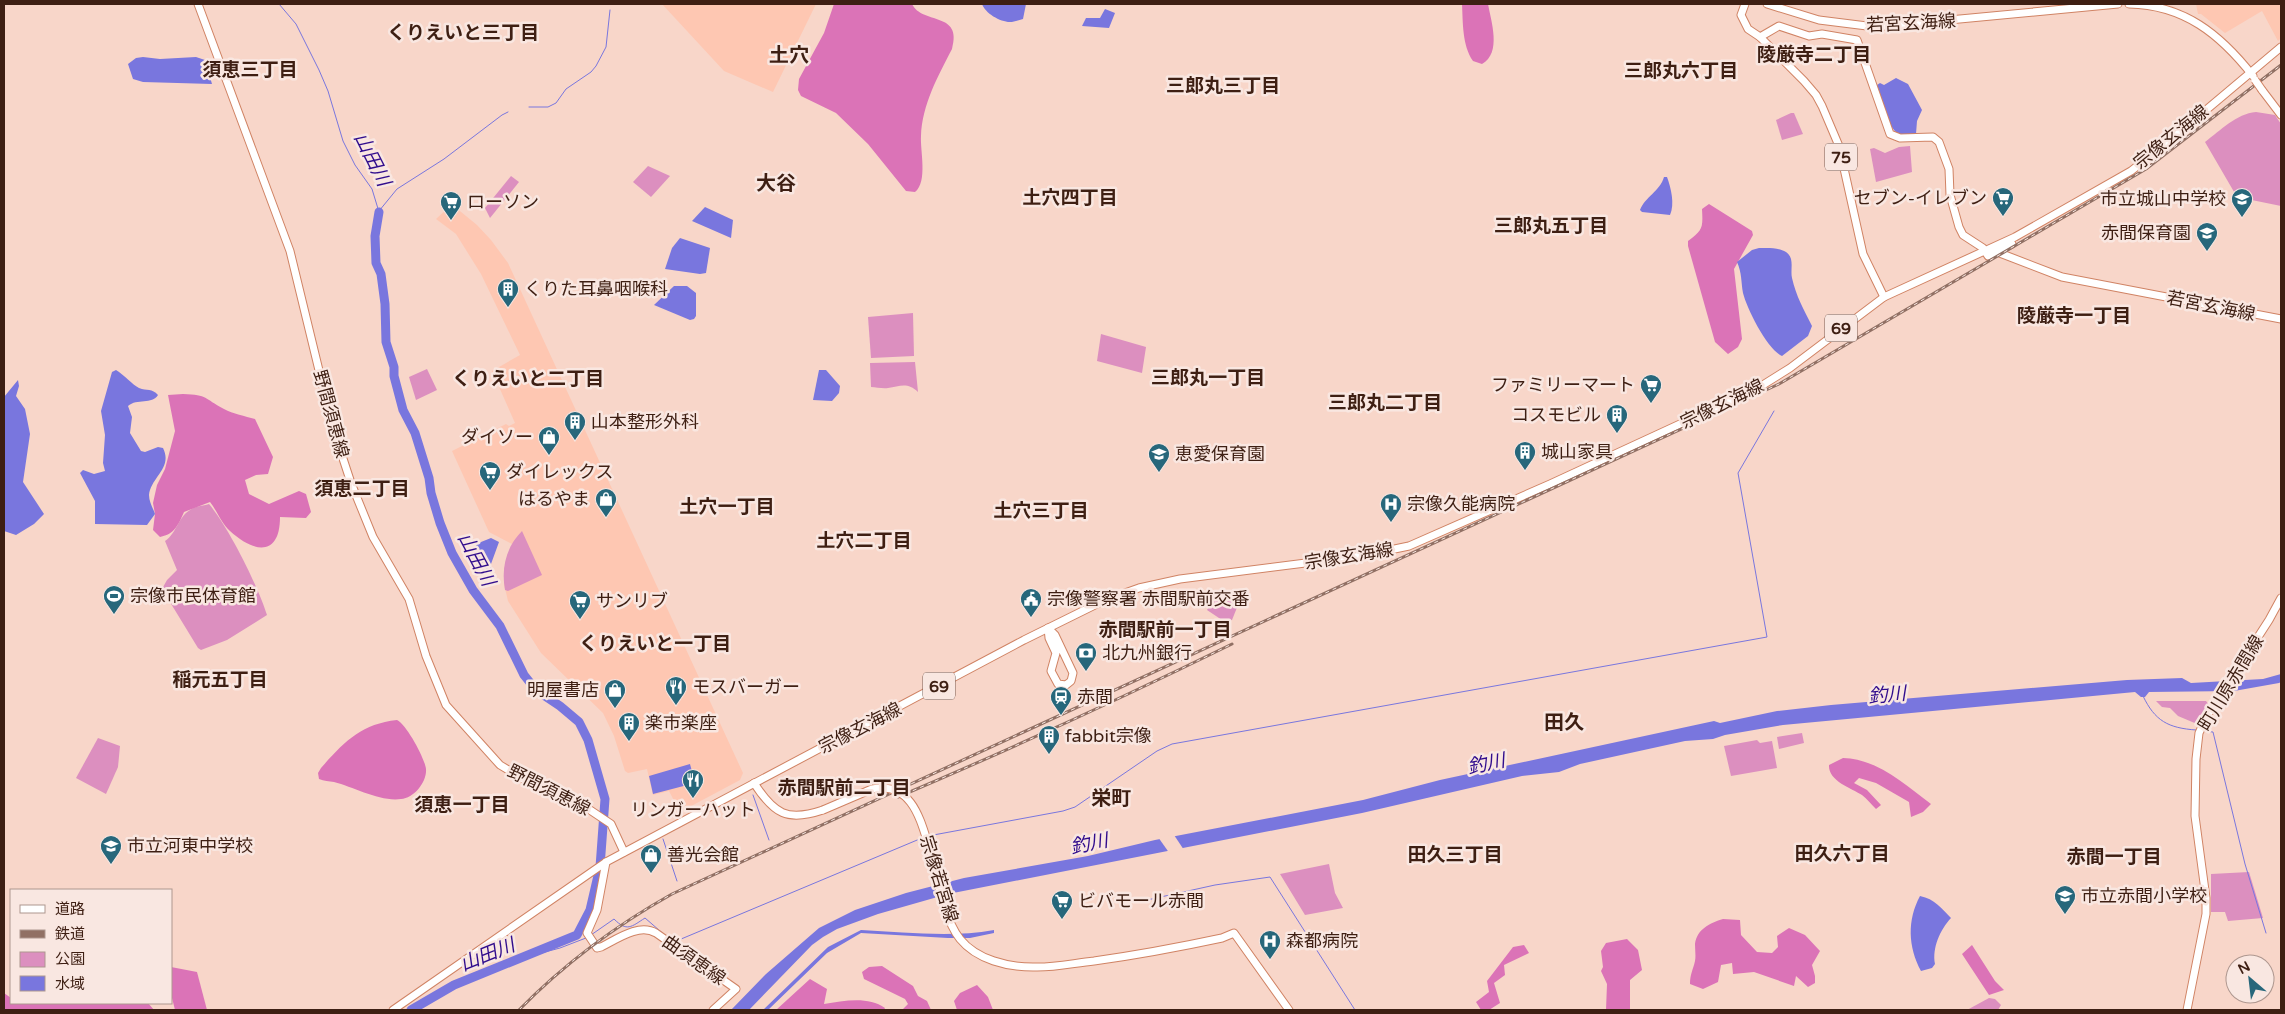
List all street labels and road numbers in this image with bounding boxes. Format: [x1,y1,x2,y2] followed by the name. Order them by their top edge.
[1865,10,1957,36] street label: 若宮玄海線
[2129,100,2213,174] street label: 宗像玄海線
[1825,144,1857,170] road number: 75
[2165,287,2257,325] street label: 若宮玄海線
[1825,314,1857,342] road number: 69
[309,368,353,460] street label: 野間須恵線
[1677,374,1767,434] street label: 宗像玄海線
[1303,538,1395,574] street label: 宗像玄海線
[2194,631,2268,735] street label: 町川原赤間線
[923,672,955,699] road number: 69
[815,698,905,758] street label: 宗像玄海線
[504,760,594,820] street label: 野間須恵線
[915,833,963,925] street label: 宗像若宮線
[658,930,730,990] street label: 曲須恵線

